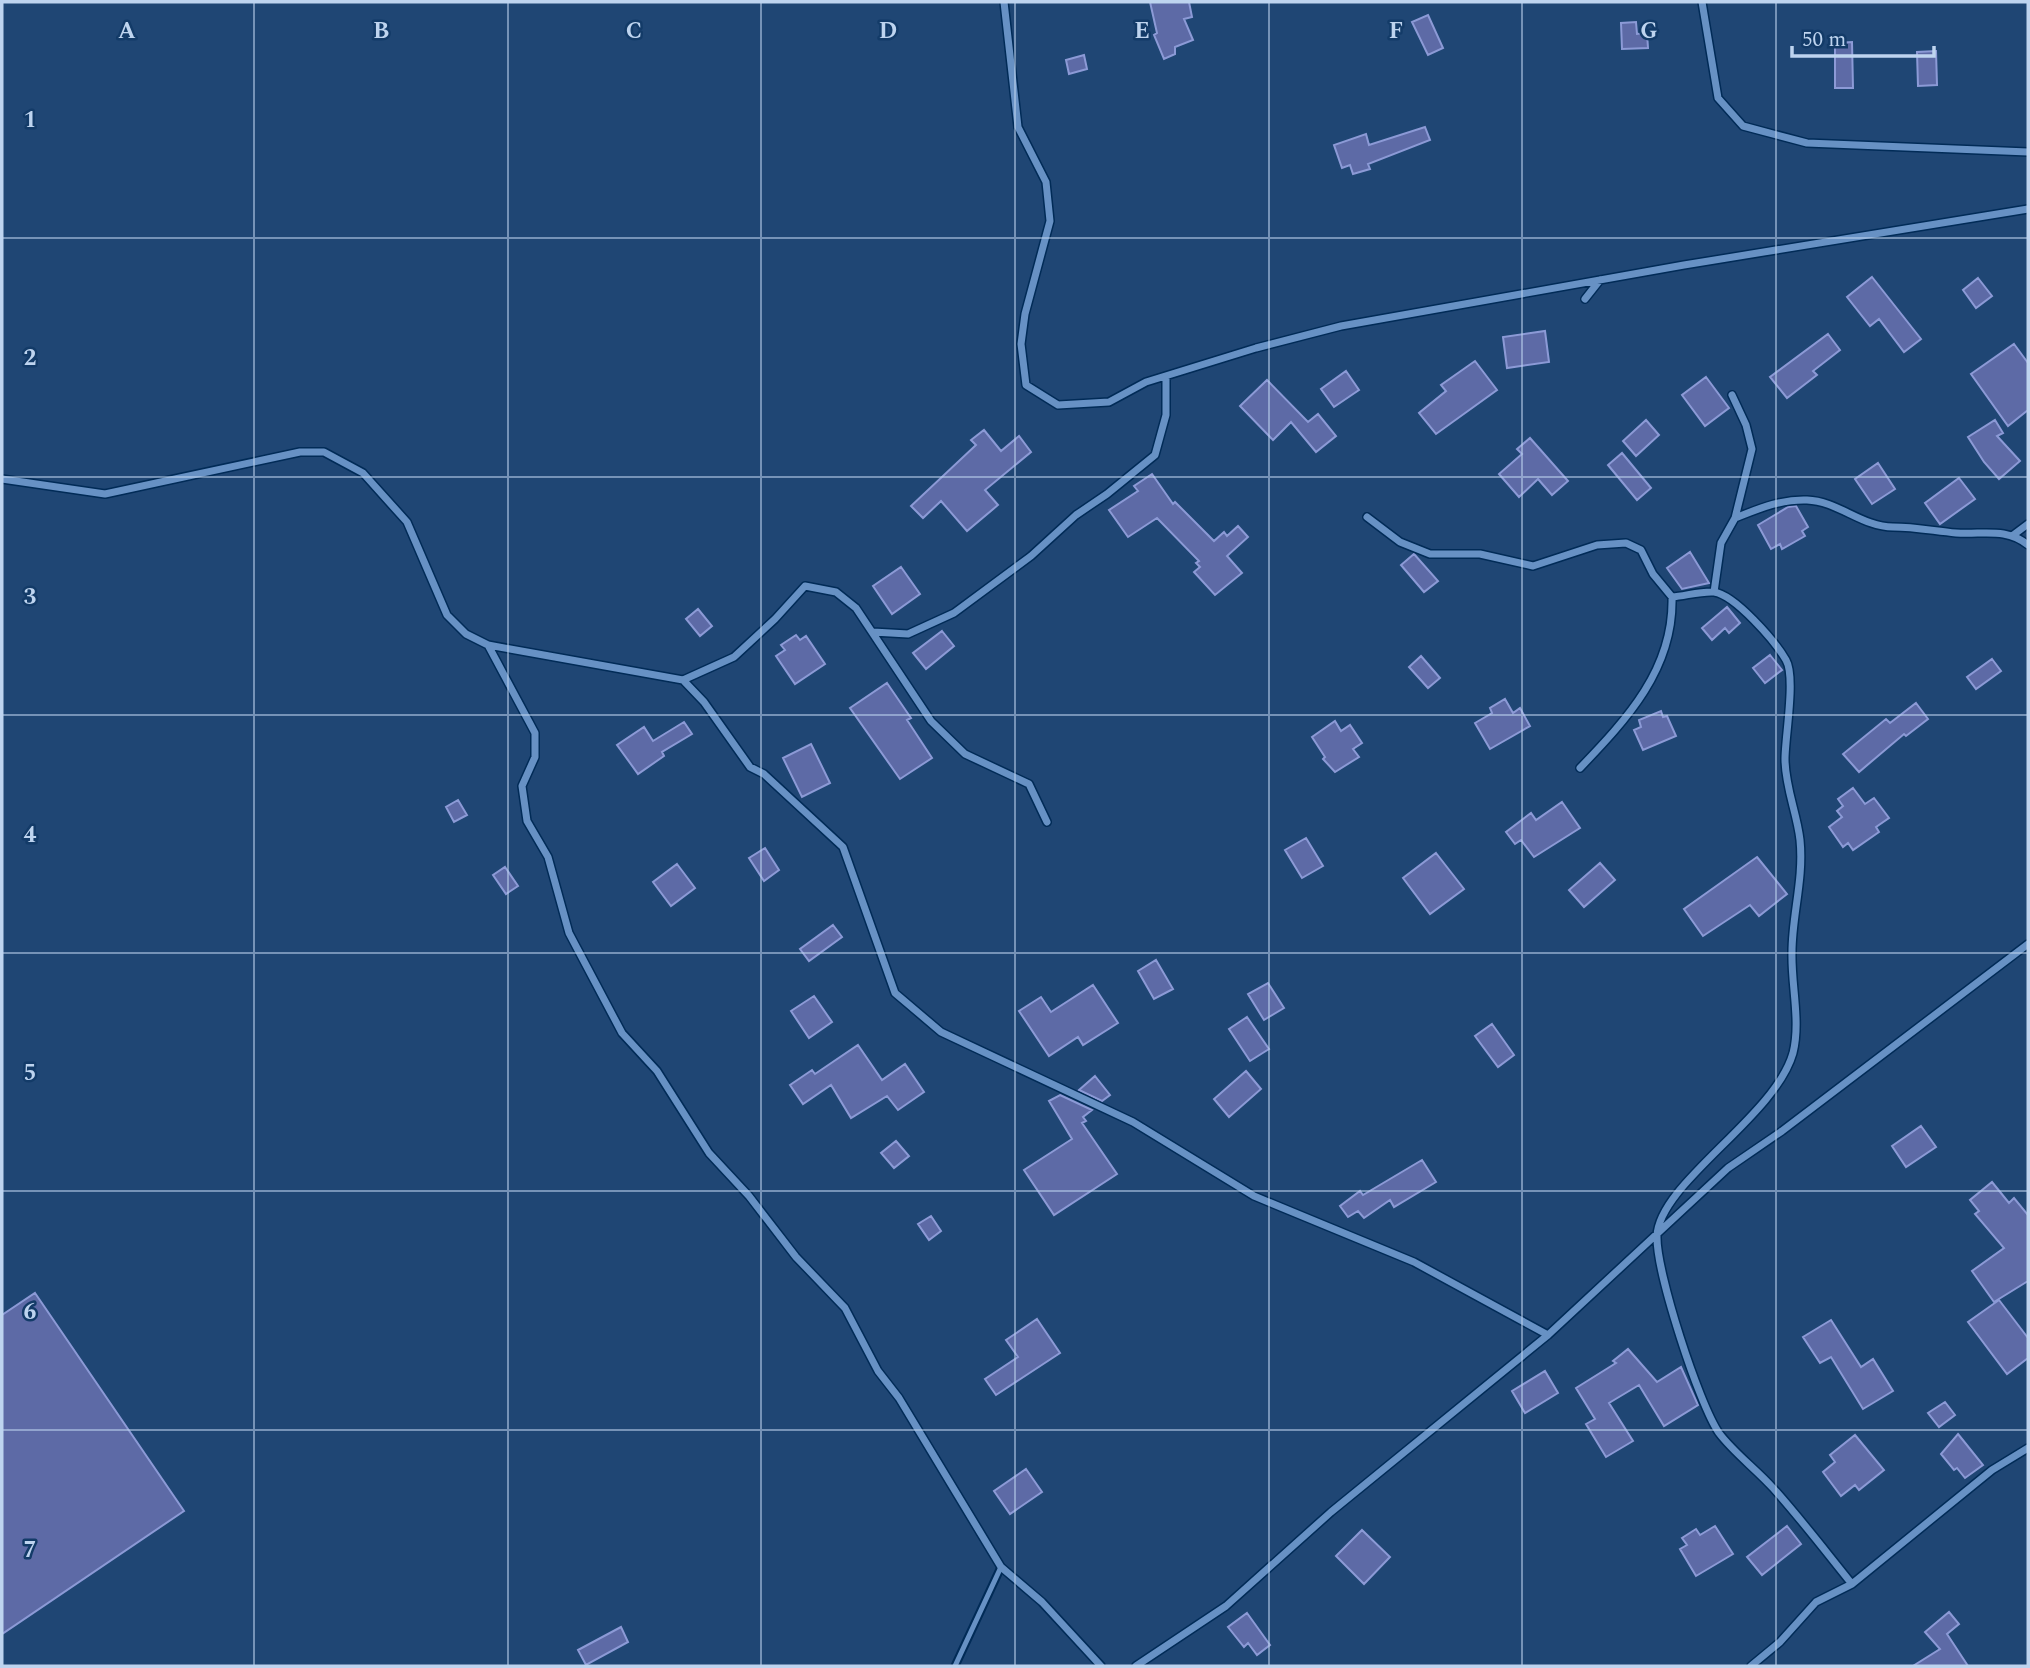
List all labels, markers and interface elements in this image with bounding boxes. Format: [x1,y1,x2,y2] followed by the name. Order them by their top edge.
[118,14,136,49] text: A
[373,14,389,49] text: B
[626,14,642,49] text: C
[879,14,897,49] text: D
[1134,14,1150,49] text: E
[1389,14,1403,49] text: F
[1640,14,1658,49] text: G
[1792,14,1934,58] scale bar
[1802,24,1846,56] text: 50 m
[24,103,36,138] text: 1
[24,341,37,376] text: 2
[24,580,37,615] text: 3
[24,818,37,853] text: 4
[24,1056,36,1091] text: 5
[24,1295,37,1330] text: 6
[24,1533,36,1568] text: 7

